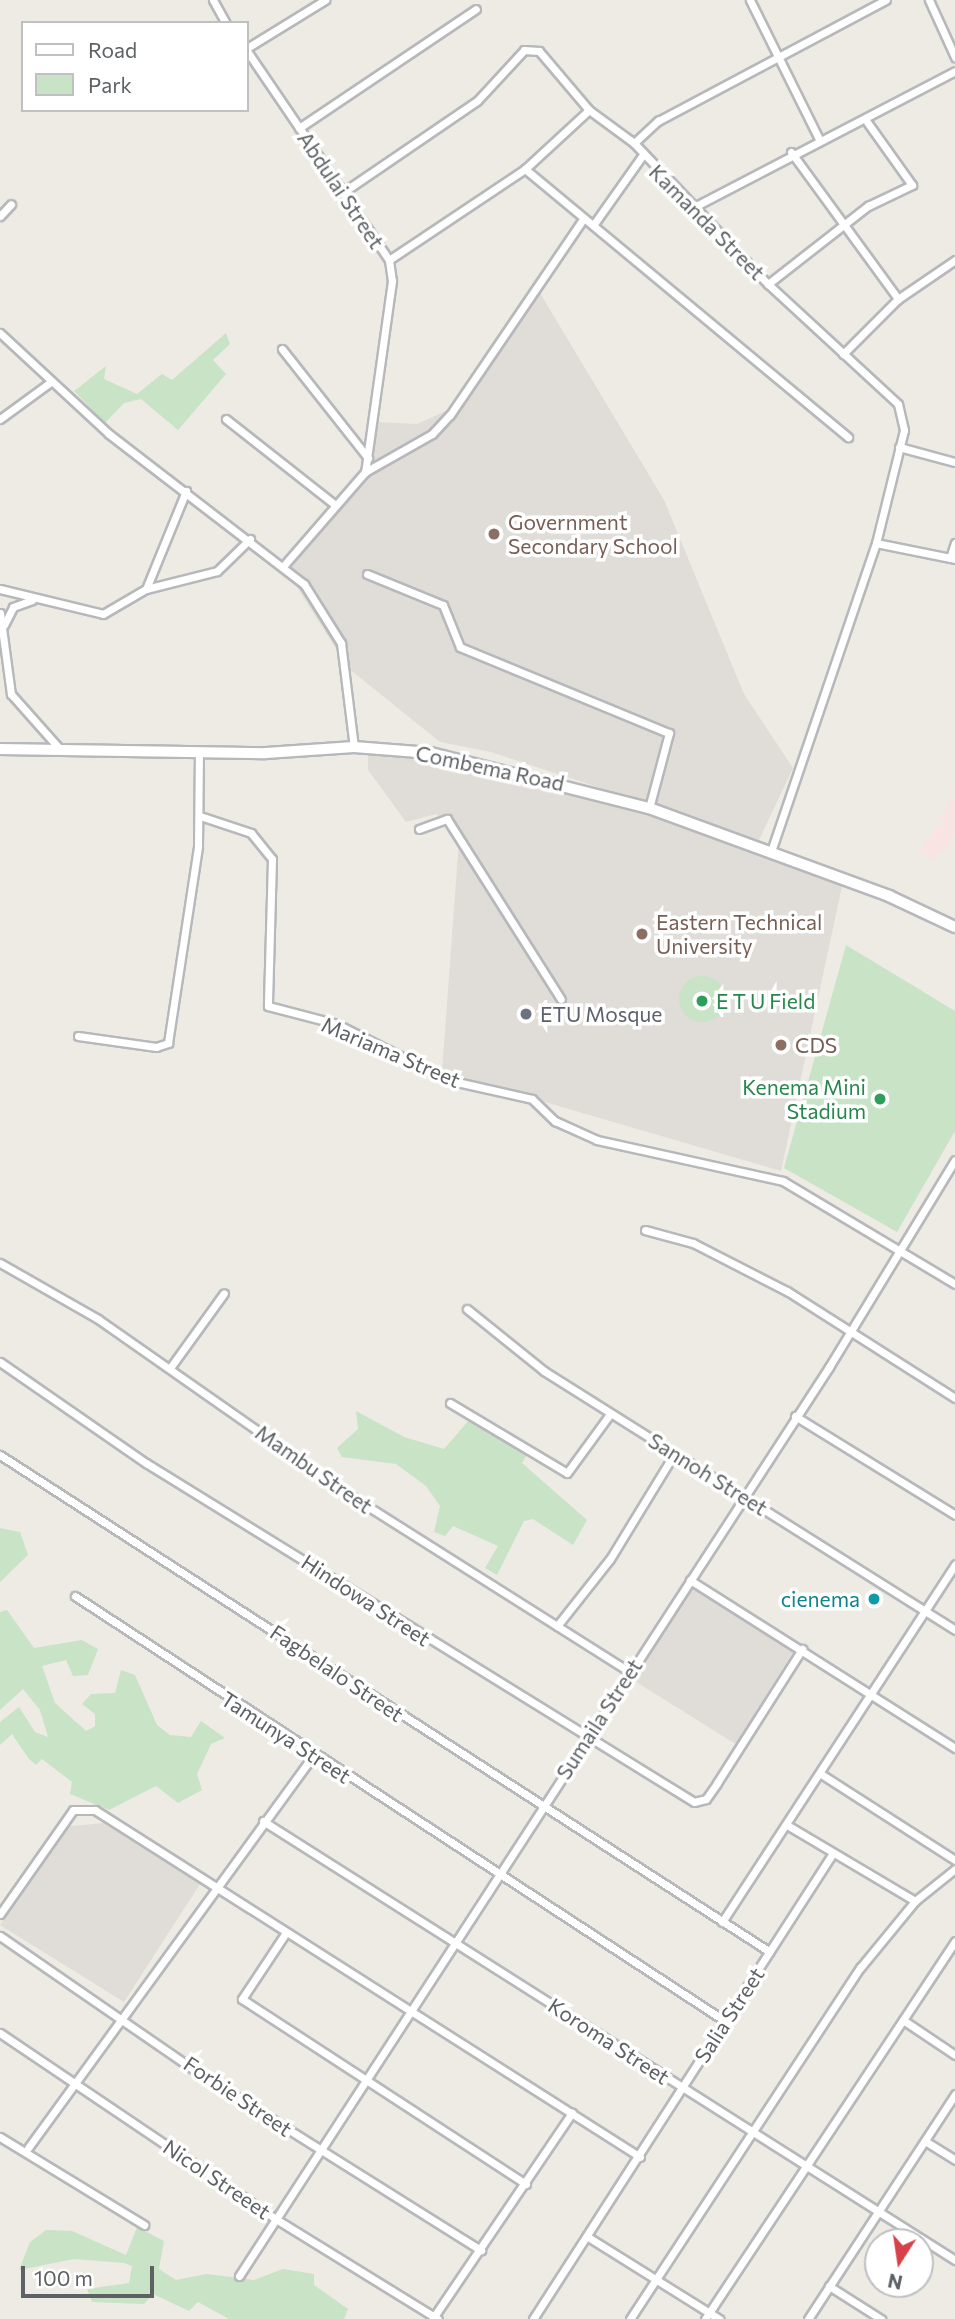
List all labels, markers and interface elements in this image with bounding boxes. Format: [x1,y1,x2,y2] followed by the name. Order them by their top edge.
[21,21,248,112] legend
[88,37,137,62] text: Road
[88,72,132,97] text: Park
[293,127,389,253] street label: Abdulai Street
[644,159,770,285] street label: Kamanda Street
[508,509,678,559] place label: Government Secondary School
[486,526,502,542] marker: Government Secondary School
[413,740,567,796] street label: Combema Road
[656,909,822,959] place label: Eastern Technical University
[634,926,650,942] marker: Eastern Technical University
[716,988,815,1014] place label: E T U Field
[694,993,710,1009] marker: E T U Field
[540,1001,662,1027] place label: ETU Mosque
[518,1006,534,1022] marker: ETU Mosque
[318,1011,464,1093] street label: Mariama Street
[795,1032,837,1058] place label: CDS
[773,1037,789,1053] marker: CDS
[742,1074,866,1124] place label: Kenema Mini Stadium
[872,1091,888,1107] marker: Kenema Mini Stadium
[251,1419,377,1519] street label: Mambu Street
[644,1427,772,1521] street label: Sannoh Street
[297,1549,435,1651] street label: Hindowa Street
[781,1586,860,1612] place label: cienema
[866,1591,882,1607] marker: cienema
[266,1619,408,1727] street label: Fagbelalo Street
[551,1654,647,1784] street label: Sumaila Street
[216,1686,356,1788] street label: Tamunya Street
[689,1963,769,2067] street label: Salia Street
[544,1993,674,2089] street label: Koroma Street
[179,2051,297,2141] street label: Forbie Street
[159,2134,275,2224] street label: Nicol Streeet
[864,2228,934,2298] north arrow
[24,2252,158,2296] scale bar
[34,2265,93,2290] text: 100 m
[886,2269,904,2295] text: N

